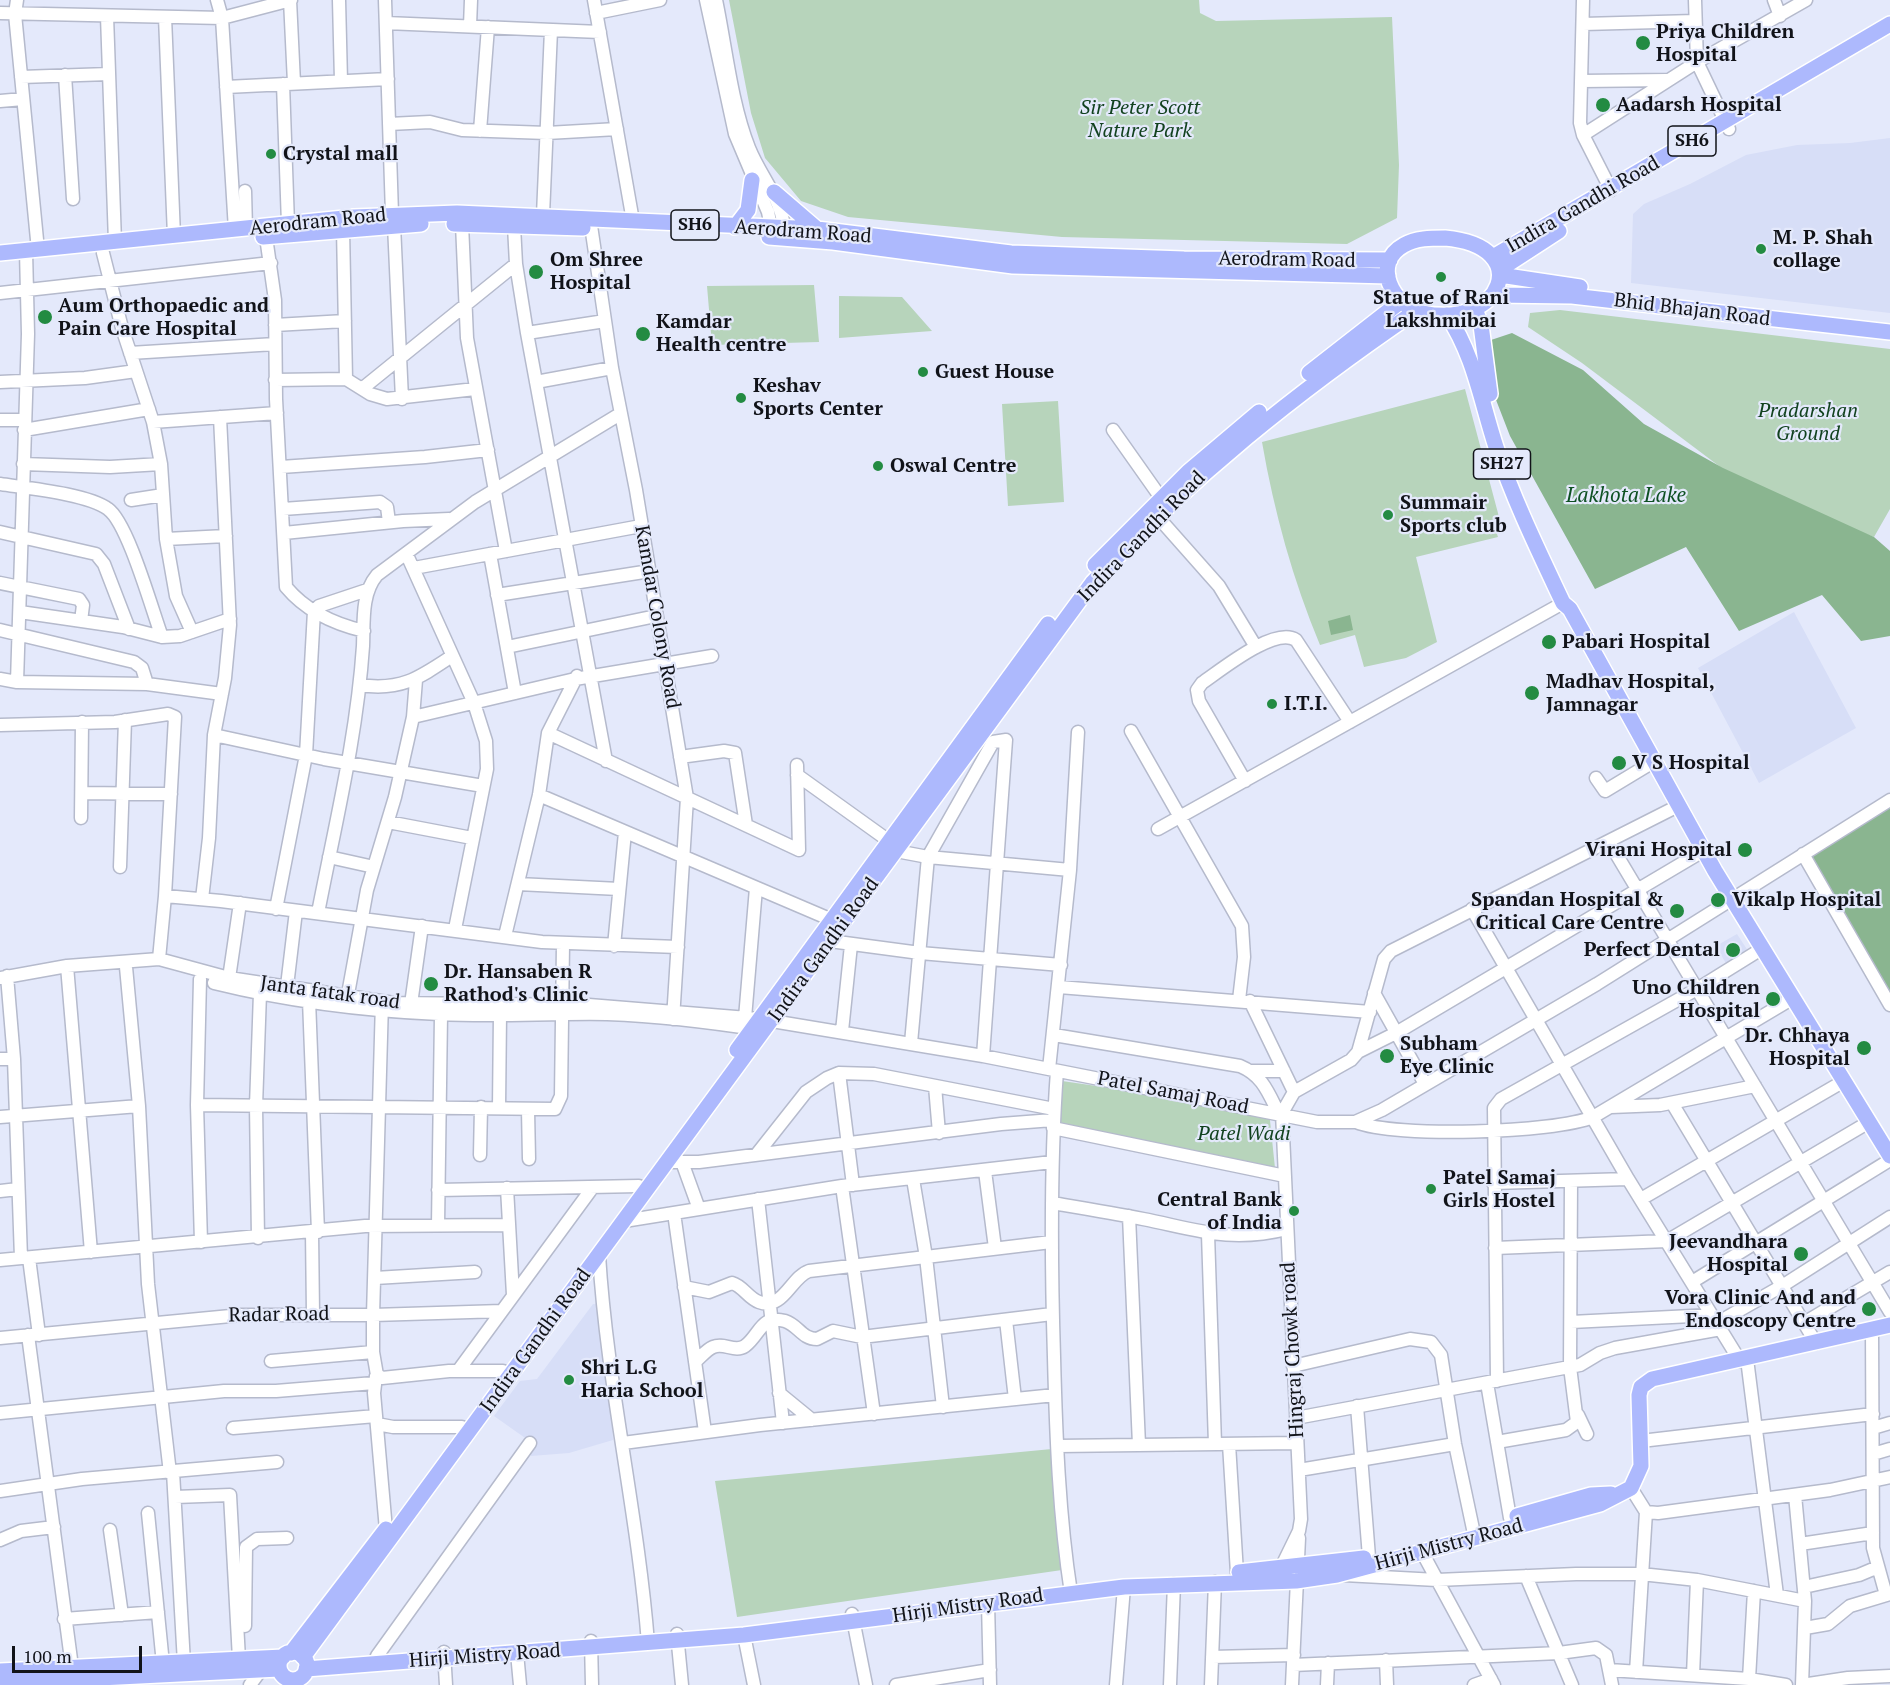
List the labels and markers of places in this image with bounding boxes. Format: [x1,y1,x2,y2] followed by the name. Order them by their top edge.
[1656,20,1794,67] place label: Priya Children Hospital
[1634,34,1652,52] marker: Priya Children Hospital
[1616,93,1782,117] place label: Aadarsh Hospital
[1594,96,1612,114] marker: Aadarsh Hospital
[283,142,398,166] place label: Crystal mall
[264,147,278,161] marker: Crystal mall
[1773,226,1873,273] place label: M. P. Shah collage
[1754,242,1768,256] marker: M. P. Shah collage
[550,248,643,295] place label: Om Shree Hospital
[527,263,545,281] marker: Om Shree Hospital
[1434,270,1448,284] marker: Statue of Rani Lakshmibai
[1373,286,1509,333] place label: Statue of Rani Lakshmibai
[58,294,269,341] place label: Aum Orthopaedic and Pain Care Hospital
[36,308,54,326] marker: Aum Orthopaedic and Pain Care Hospital
[656,310,786,357] place label: Kamdar Health centre
[634,325,652,343] marker: Kamdar Health centre
[935,360,1054,384] place label: Guest House
[916,365,930,379] marker: Guest House
[753,374,883,421] place label: Keshav Sports Center
[734,391,748,405] marker: Keshav Sports Center
[890,454,1017,478] place label: Oswal Centre
[871,459,885,473] marker: Oswal Centre
[1400,491,1507,538] place label: Summair Sports club
[1381,508,1395,522] marker: Summair Sports club
[1562,630,1710,654] place label: Pabari Hospital
[1540,633,1558,651] marker: Pabari Hospital
[1546,670,1715,717] place label: Madhav Hospital, Jamnagar
[1523,684,1541,702] marker: Madhav Hospital, Jamnagar
[1284,692,1328,716] place label: I.T.I.
[1265,697,1279,711] marker: I.T.I.
[1632,751,1750,775] place label: V S Hospital
[1610,754,1628,772] marker: V S Hospital
[1585,838,1732,862] place label: Virani Hospital
[1736,841,1754,859] marker: Virani Hospital
[1471,888,1664,935] place label: Spandan Hospital & Critical Care Centre
[1732,888,1881,912] place label: Vikalp Hospital
[1709,891,1727,909] marker: Vikalp Hospital
[1668,902,1686,920] marker: Spandan Hospital & Critical Care Centre
[1584,938,1720,962] place label: Perfect Dental
[1724,941,1742,959] marker: Perfect Dental
[444,960,592,1007] place label: Dr. Hansaben R Rathod's Clinic
[422,975,440,993] marker: Dr. Hansaben R Rathod's Clinic
[1632,976,1760,1023] place label: Uno Children Hospital
[1764,990,1782,1008] marker: Uno Children Hospital
[1745,1024,1850,1071] place label: Dr. Chhaya Hospital
[1400,1032,1494,1079] place label: Subham Eye Clinic
[1855,1039,1873,1057] marker: Dr. Chhaya Hospital
[1378,1047,1396,1065] marker: Subham Eye Clinic
[1443,1166,1556,1213] place label: Patel Samaj Girls Hostel
[1424,1182,1438,1196] marker: Patel Samaj Girls Hostel
[1157,1188,1282,1235] place label: Central Bank of India
[1287,1204,1301,1218] marker: Central Bank of India
[1669,1230,1788,1277] place label: Jeevandhara Hospital
[1792,1245,1810,1263] marker: Jeevandhara Hospital
[1665,1286,1856,1333] place label: Vora Clinic And and Endoscopy Centre
[1860,1300,1878,1318] marker: Vora Clinic And and Endoscopy Centre
[581,1356,703,1403] place label: Shri L.G Haria School
[562,1373,576,1387] marker: Shri L.G Haria School

